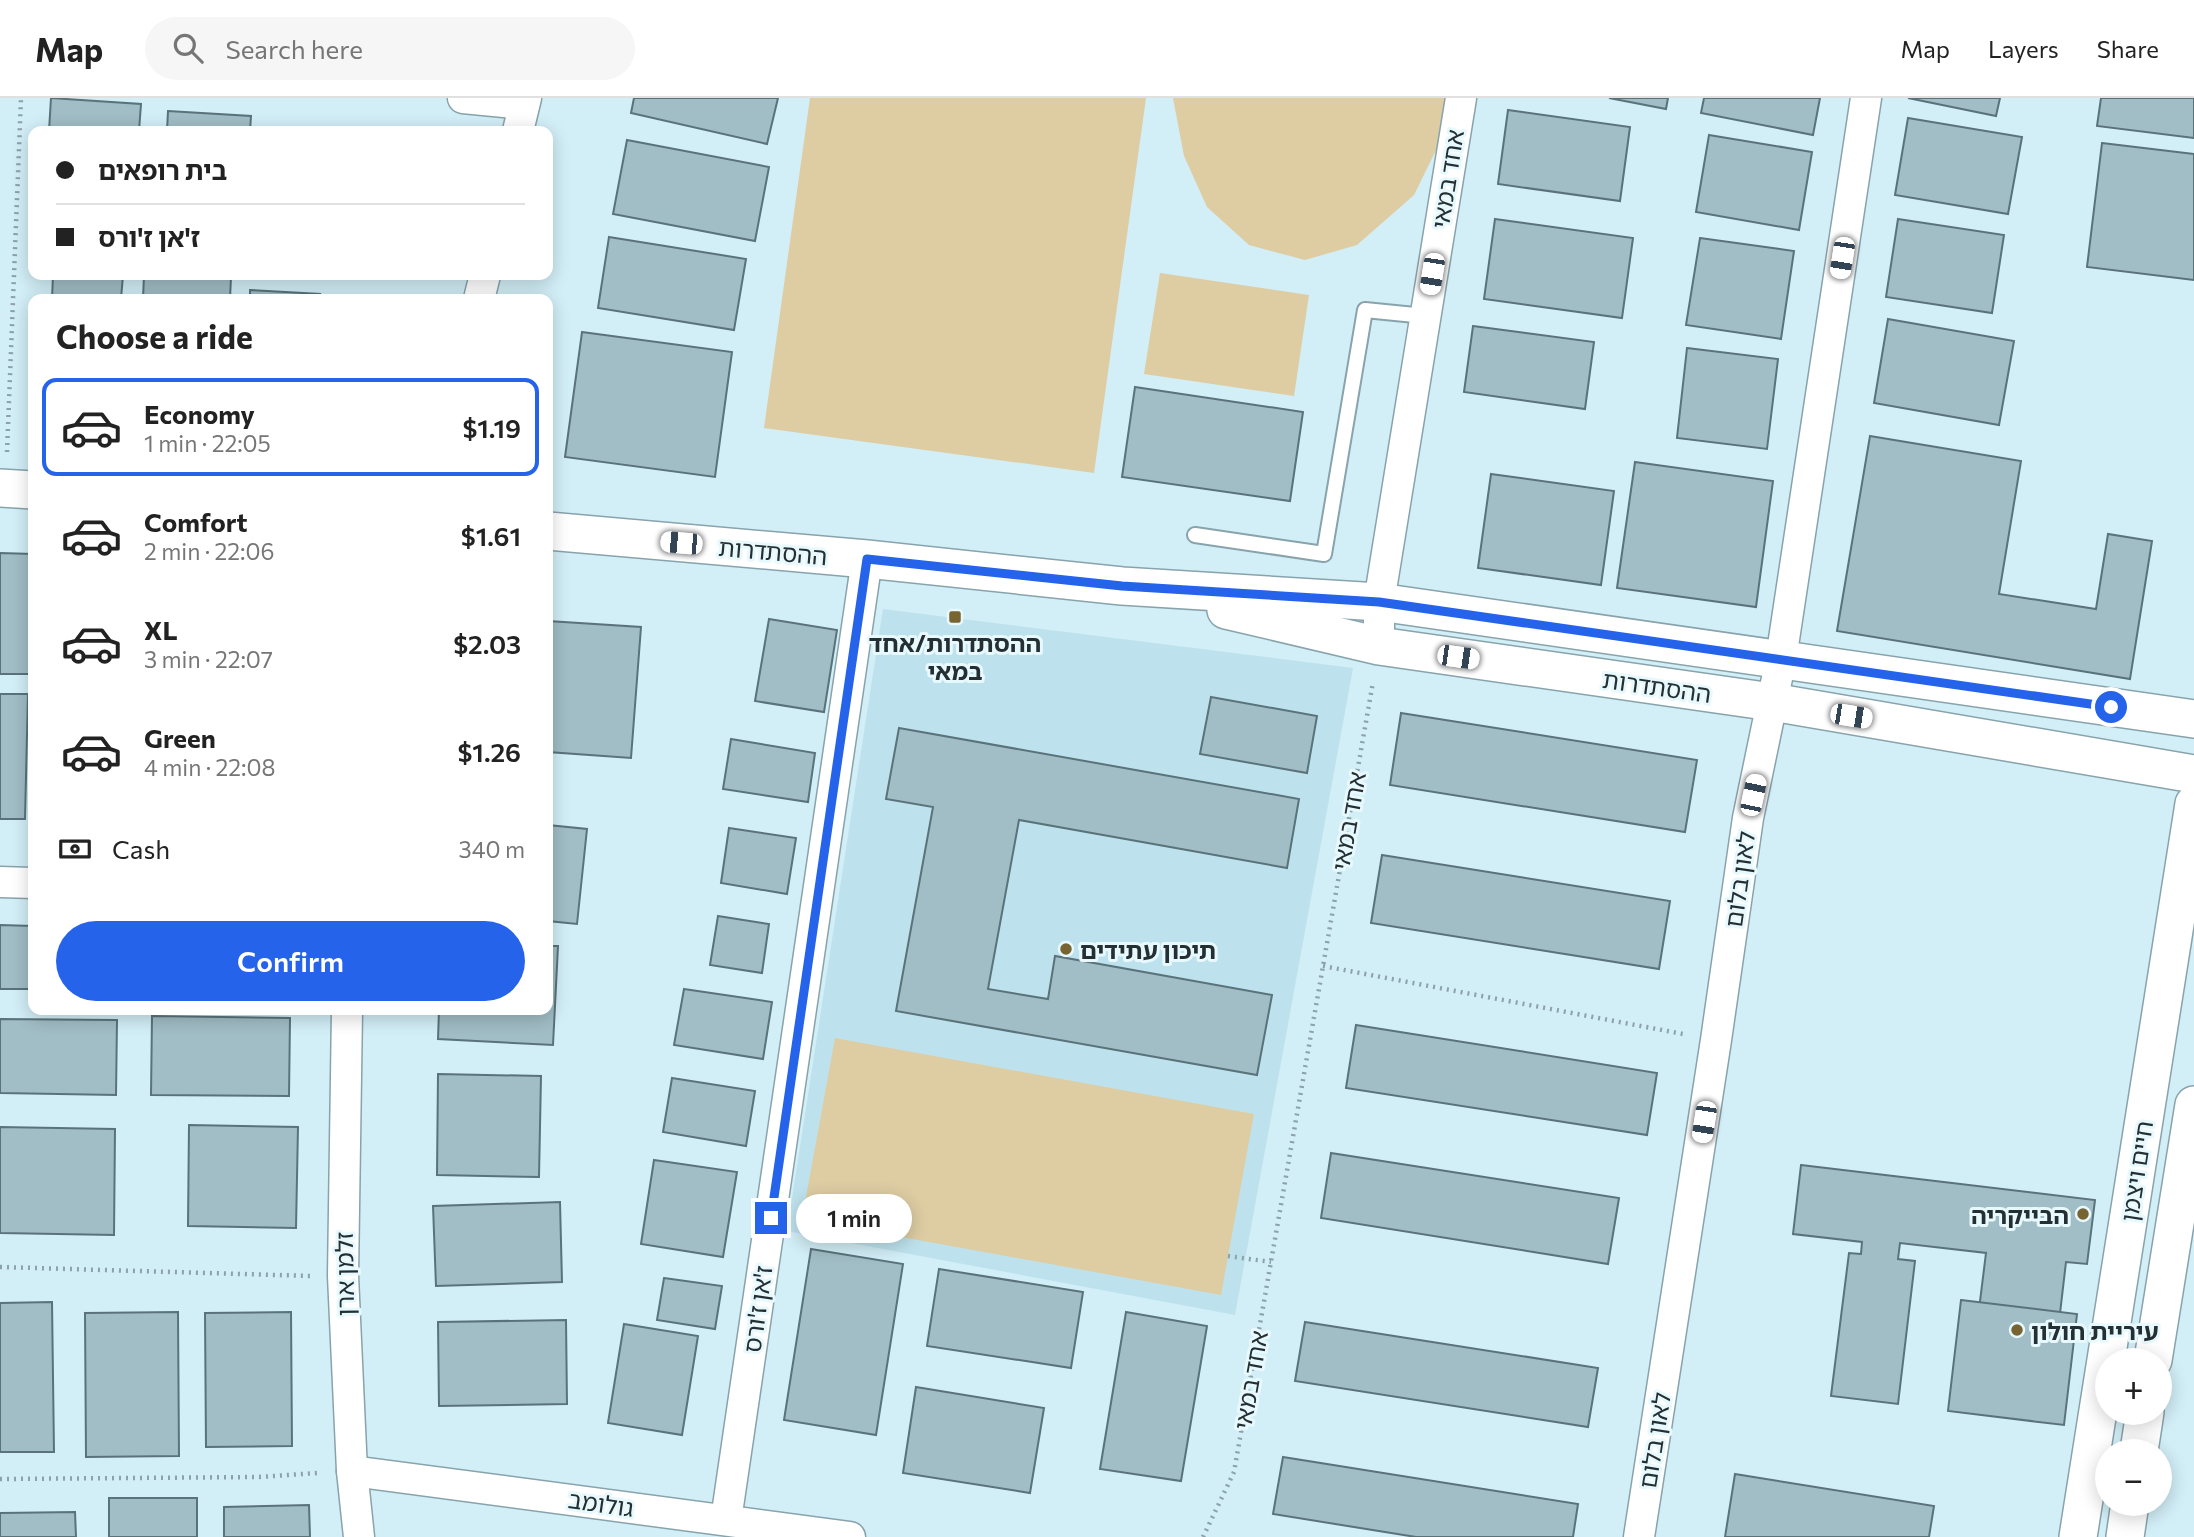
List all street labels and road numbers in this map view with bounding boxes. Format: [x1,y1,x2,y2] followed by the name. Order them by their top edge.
[1425,127,1469,231] street label: אחד במאי
[717,532,829,570] street label: ההסתדרות
[1601,664,1713,708] street label: ההסתדרות
[1325,769,1371,873] street label: אחד במאי
[1718,829,1760,929] street label: לאון בלום
[2114,1118,2158,1224] street label: חיים ויצמן
[329,1231,359,1316] street label: זלמן ארן
[737,1263,777,1355] street label: ז'אן ז'ורס
[1227,1328,1273,1432] street label: אחד במאי
[1632,1390,1676,1490] street label: לאון בלום
[567,1484,635,1522] street label: גולומב

